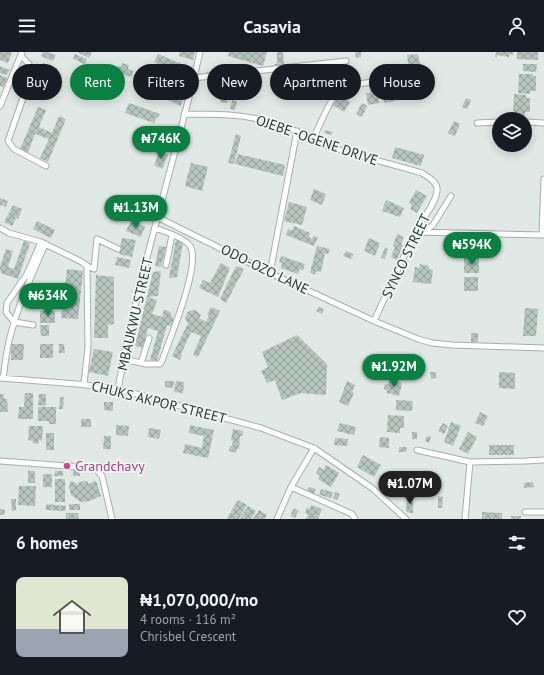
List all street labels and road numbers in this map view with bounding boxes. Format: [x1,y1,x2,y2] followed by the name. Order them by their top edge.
[254,111,380,169] street label: OJEBE -OGENE DRIVE
[378,211,434,301] street label: SYNCO STREET
[218,240,312,298] street label: ODO-OZO LANE
[113,255,157,372] street label: MBAUKWU STREET
[90,377,228,427] street label: CHUKS AKPOR STREET

